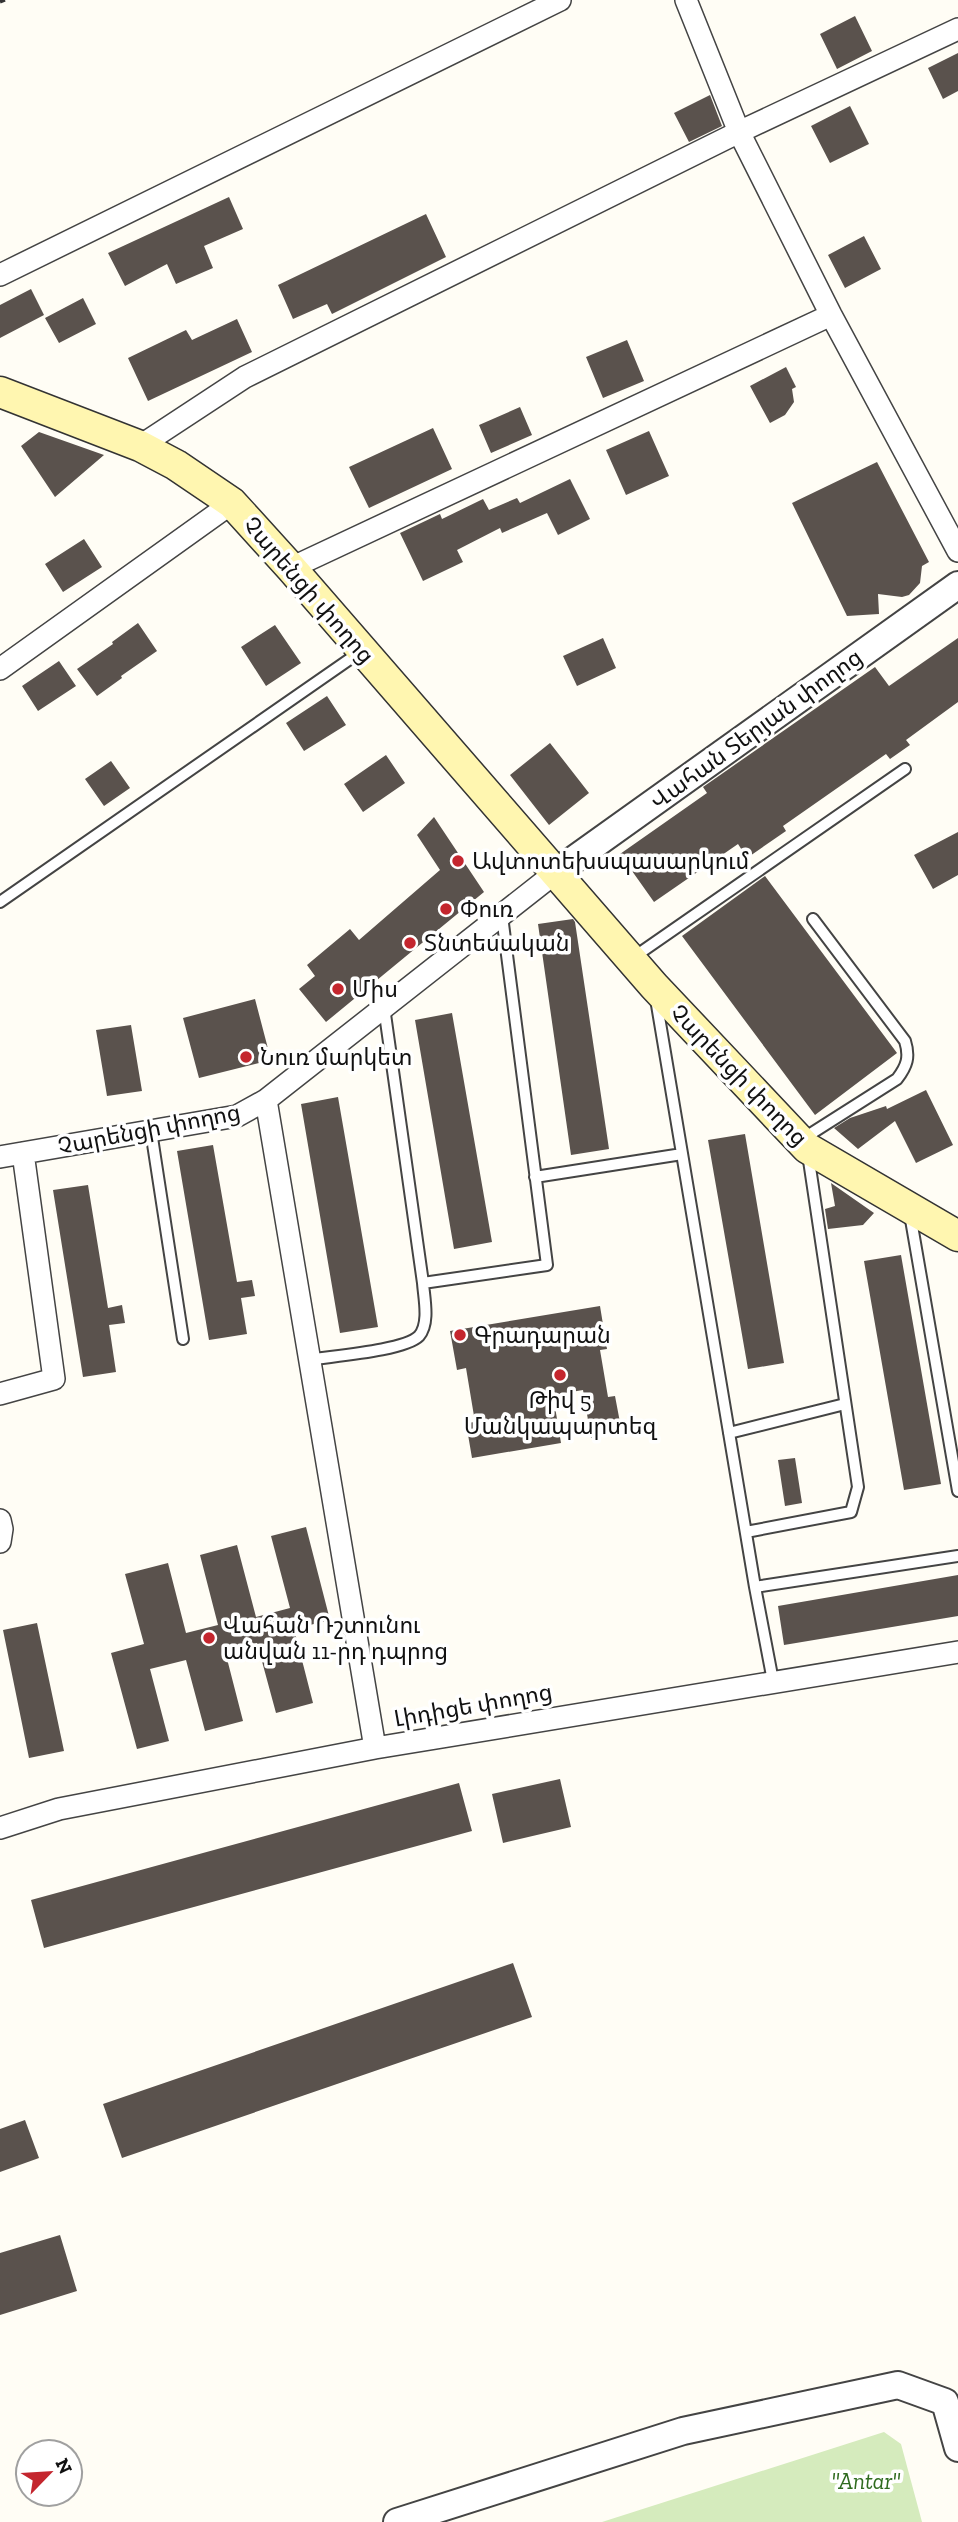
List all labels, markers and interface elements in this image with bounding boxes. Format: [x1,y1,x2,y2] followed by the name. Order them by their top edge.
[238,511,380,669] street label: Չարենցի փողոց
[645,643,867,815] street label: Վահան Տերյան փողոց
[472,847,750,875] place label: Ավտոտեխսպասարկում
[450,853,466,869] marker: Ավտոտեխսպասարկում
[460,895,513,923] place label: Փուռ
[438,901,454,917] marker: Փուռ
[424,929,570,957] place label: Տնտեսական
[402,935,418,951] marker: Տնտեսական
[352,975,398,1003] place label: Միս
[330,981,346,997] marker: Միս
[664,999,814,1151] street label: Չարենցի փողոց
[260,1043,412,1071] place label: Նուռ մարկետ
[238,1049,254,1065] marker: Նուռ մարկետ
[55,1098,243,1160] street label: Չարենցի փողոց
[474,1321,611,1349] place label: Գրադարան
[452,1327,468,1343] marker: Գրադարան
[552,1367,568,1383] marker: Թիվ 5 Մանկապարտեզ
[464,1386,658,1440] place label: Թիվ 5 Մանկապարտեզ
[223,1611,448,1665] place label: Վահան Ռշտունու անվան 11-րդ դպրոց
[201,1630,217,1646] marker: Վահան Ռշտունու անվան 11-րդ դպրոց
[392,1677,554,1733] street label: Լիդիցե փողոց
[14,2438,84,2508] north arrow
[50,2455,77,2477] text: N
[831,2467,901,2495] park label: "Antar"

